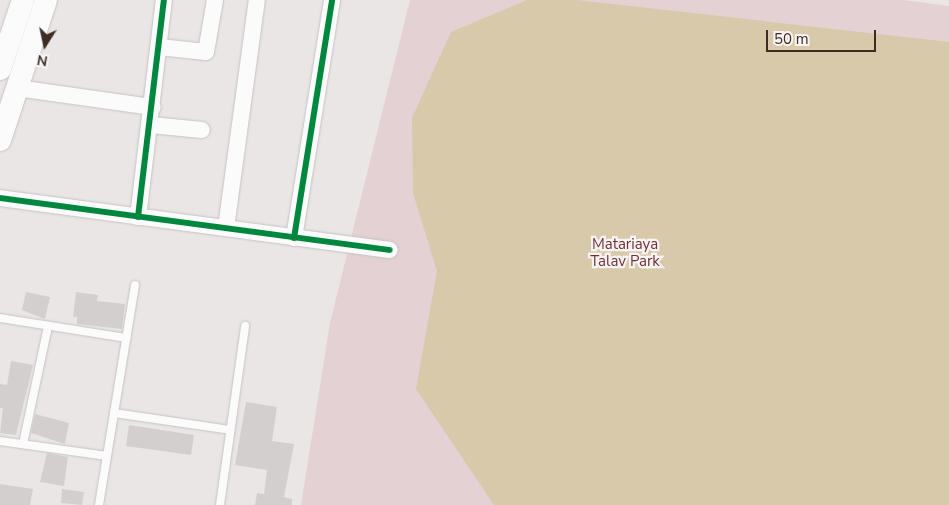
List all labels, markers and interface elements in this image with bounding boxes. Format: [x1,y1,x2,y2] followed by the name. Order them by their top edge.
[20,20,70,70] north arrow
[769,20,879,52] scale bar
[774,29,809,49] text: 50 m
[36,50,49,71] text: N
[590,235,660,270] park label: Matariaya Talav Park

